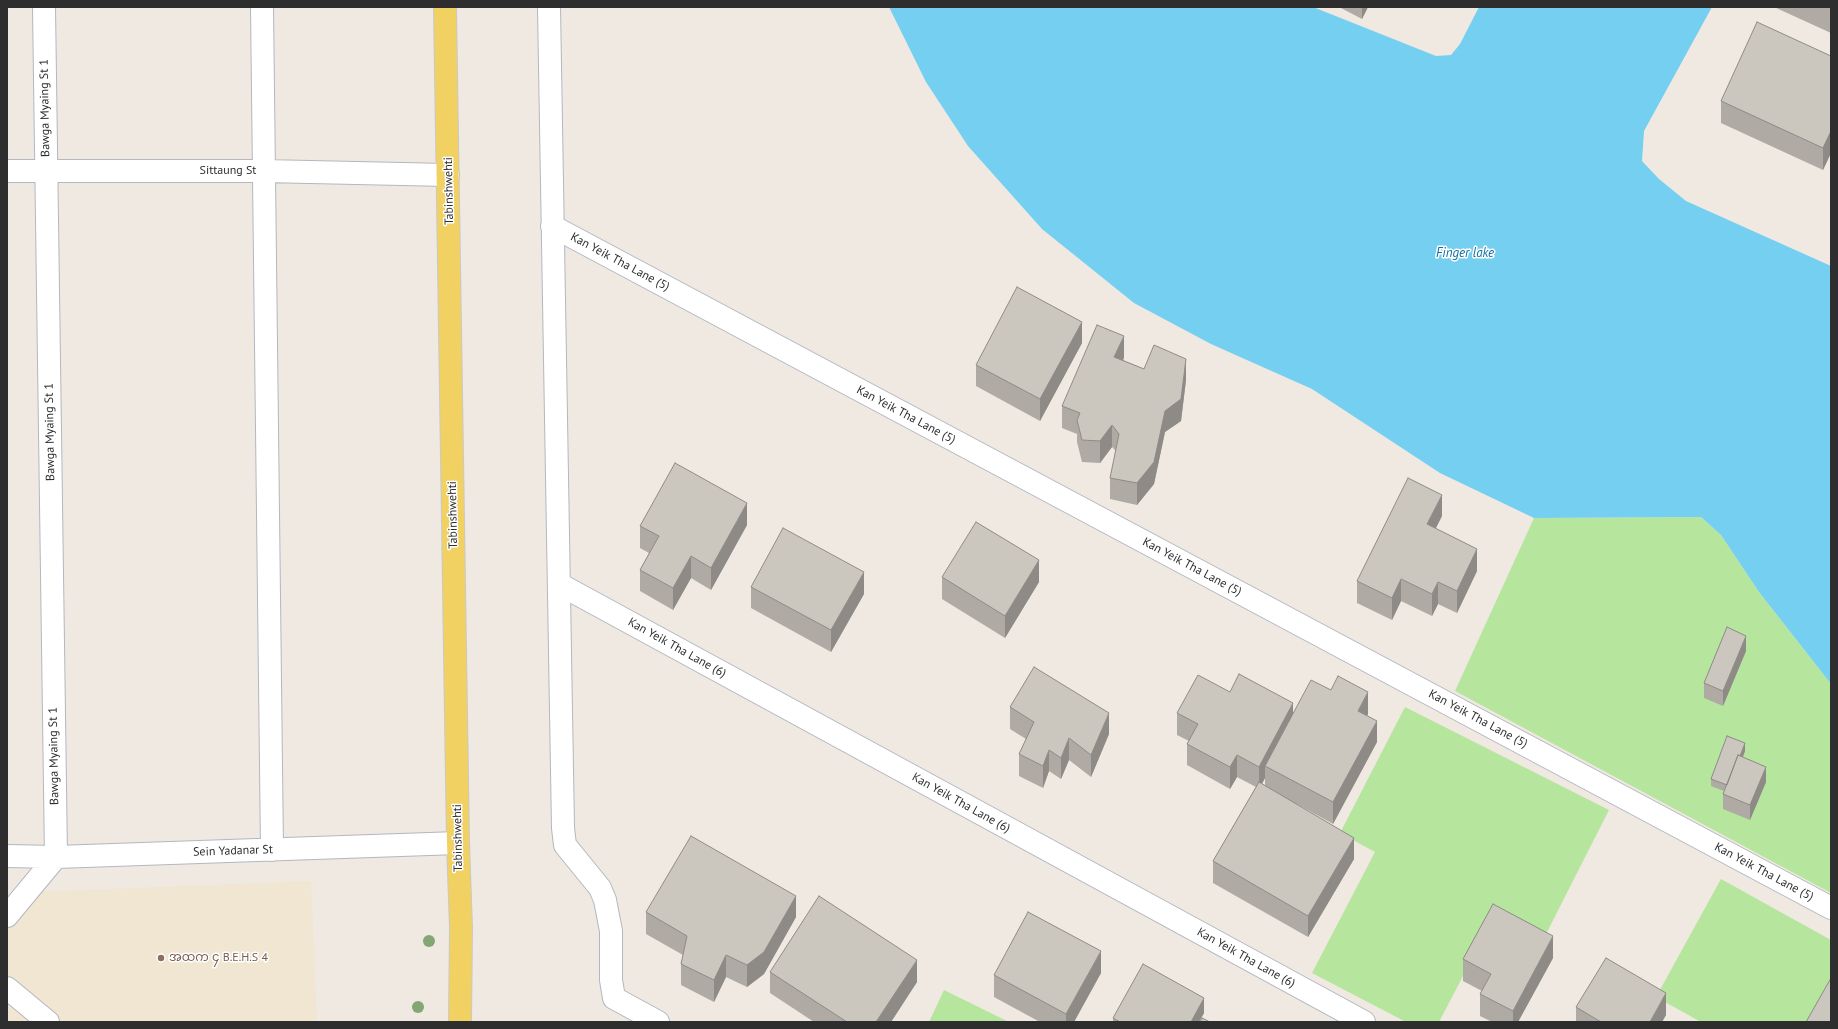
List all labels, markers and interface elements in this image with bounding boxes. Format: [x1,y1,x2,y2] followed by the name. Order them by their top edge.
[37,59,53,157] street label: Bawga Myaing St 1
[441,157,457,225] street label: Tabinshwehti
[200,164,256,178] street label: Sittaung St
[568,230,672,294] street label: Kan Yeik Tha Lane (5)
[1436,245,1494,261] water label: Finger lake
[42,383,58,481] street label: Bawga Myaing St 1
[854,383,958,447] street label: Kan Yeik Tha Lane (5)
[445,481,461,549] street label: Tabinshwehti
[1140,535,1244,599] street label: Kan Yeik Tha Lane (5)
[625,615,729,681] street label: Kan Yeik Tha Lane (6)
[1426,687,1530,751] street label: Kan Yeik Tha Lane (5)
[46,707,62,805] street label: Bawga Myaing St 1
[909,770,1013,836] street label: Kan Yeik Tha Lane (6)
[450,804,466,872] street label: Tabinshwehti
[1712,840,1816,904] street label: Kan Yeik Tha Lane (5)
[193,842,273,860] street label: Sein Yadanar St
[1194,925,1298,991] street label: Kan Yeik Tha Lane (6)
[169,951,268,965] place label: အထက ၄ B.E.H.S 4
[156,953,166,963] marker: အထက ၄ B.E.H.S 4

